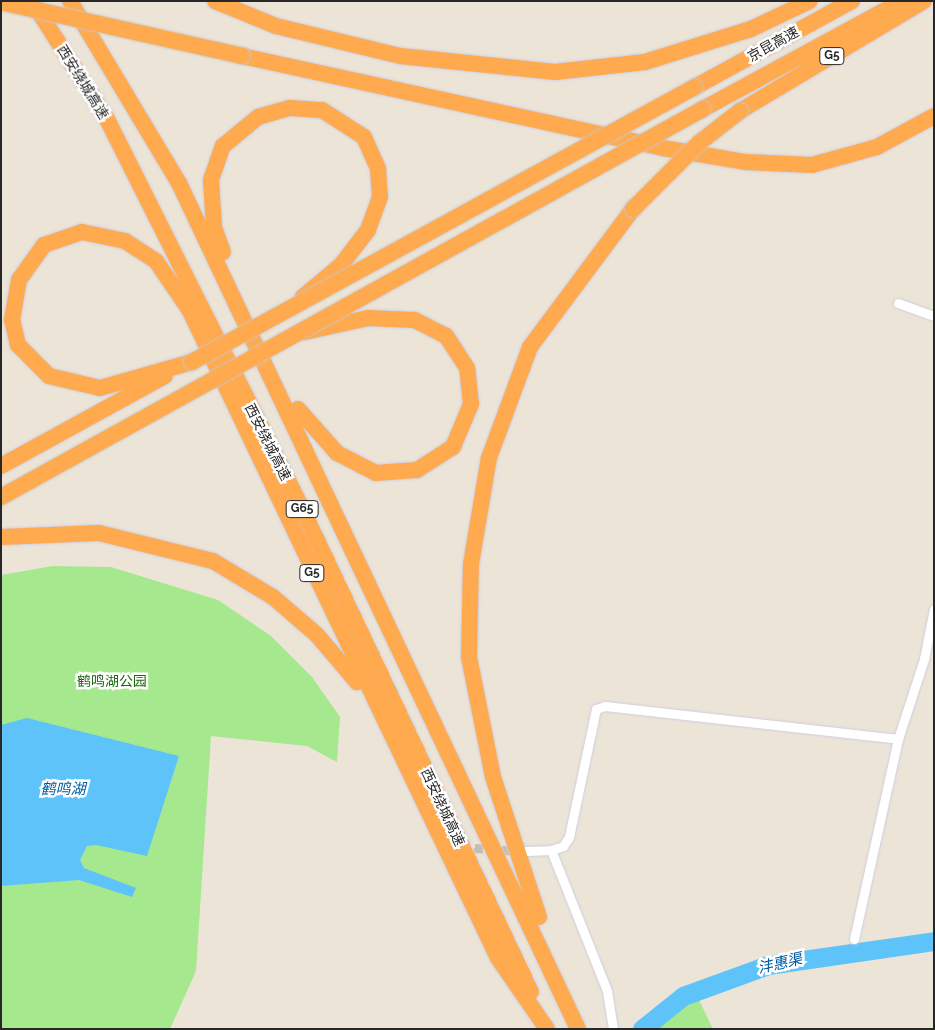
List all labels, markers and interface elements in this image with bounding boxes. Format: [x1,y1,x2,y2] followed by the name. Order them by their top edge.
[744,23,802,65] street label: 京昆高速
[54,42,112,122] street label: 西安绕城高速
[818,46,846,66] road number: G5
[241,401,295,483] street label: 西安绕城高速
[284,499,320,518] road number: G65
[298,564,326,582] road number: G5
[77,673,147,689] park label: 鹤鸣湖公园
[418,765,468,849] street label: 西安绕城高速
[41,781,85,799] water label: 鹤鸣湖
[756,950,804,978] water label: 沣惠渠

